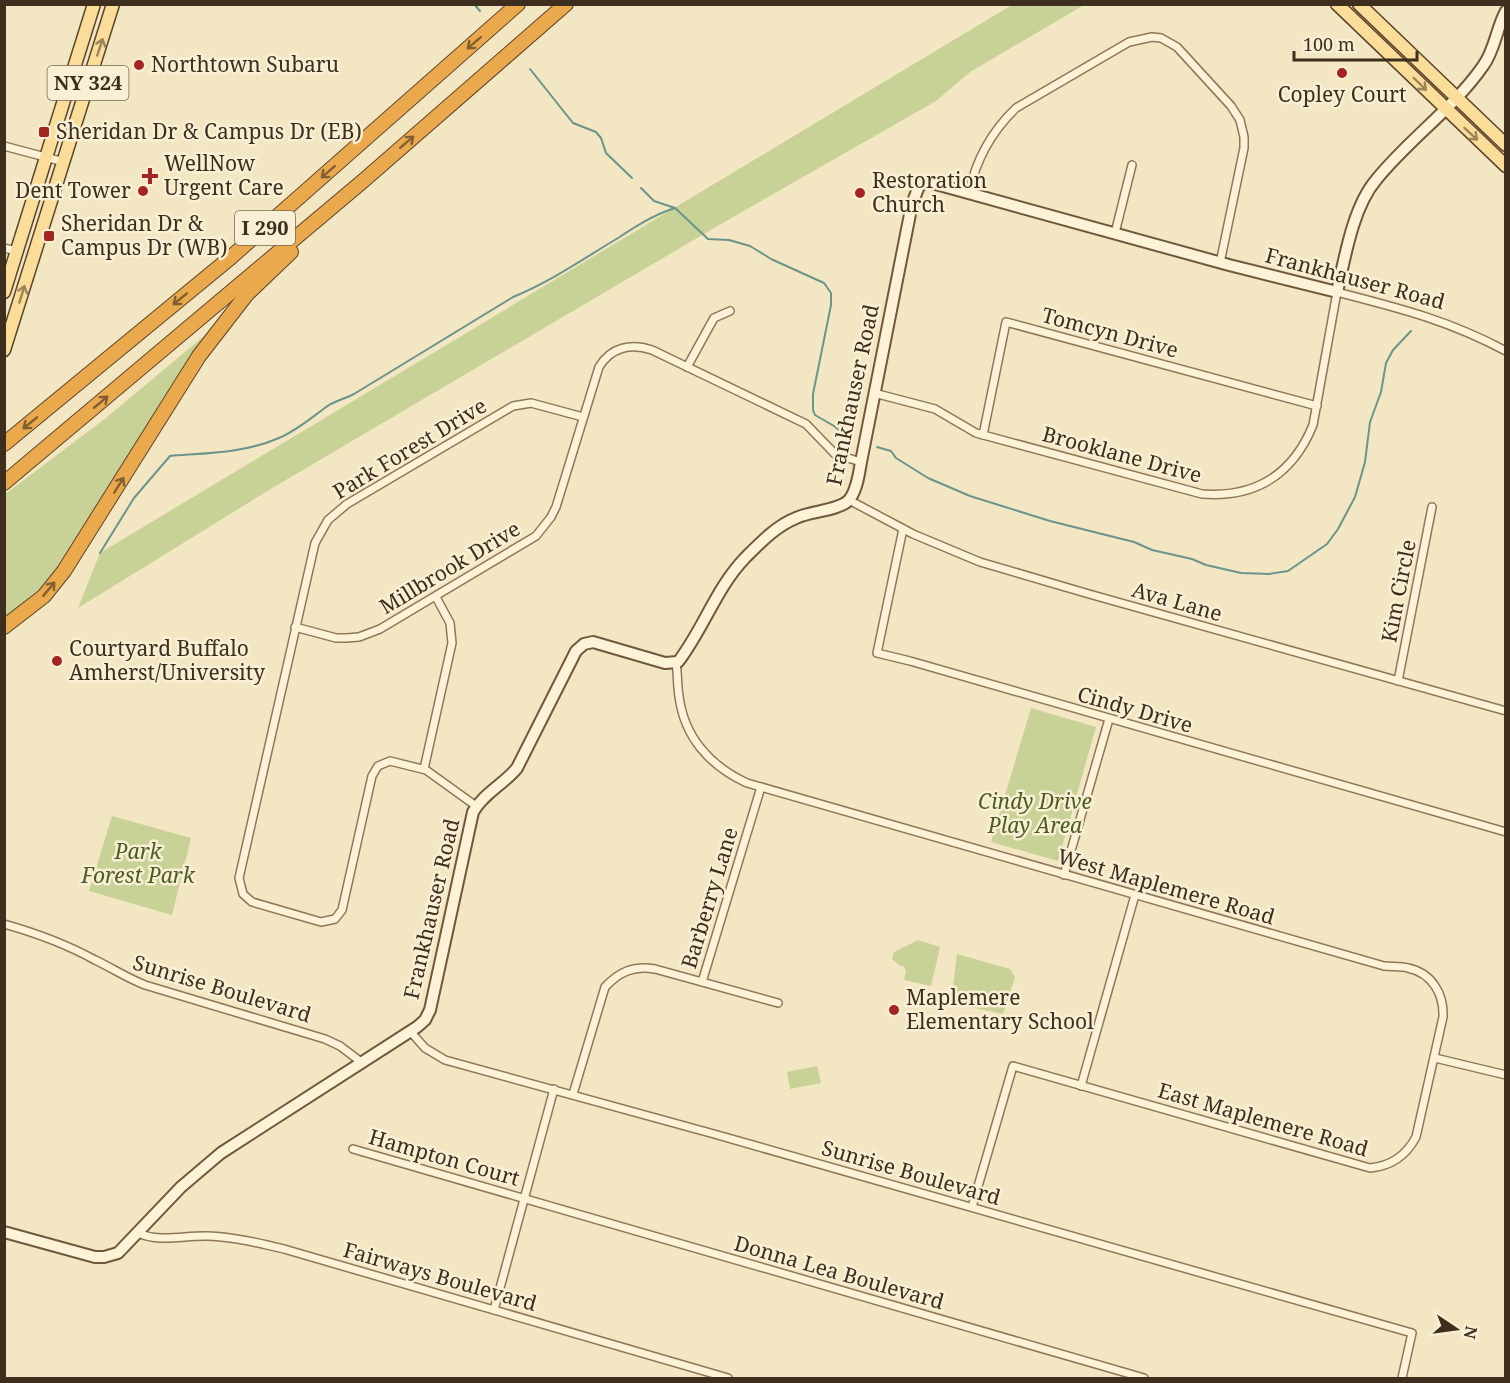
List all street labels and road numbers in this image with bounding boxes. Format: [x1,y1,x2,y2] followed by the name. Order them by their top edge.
[48,66,128,100] road number: NY 324
[235,211,295,245] road number: I 290
[1262,241,1448,315] street label: Frankhauser Road
[1039,300,1182,364] street label: Tomcyn Drive
[819,301,885,488] street label: Frankhauser Road
[327,391,491,505] street label: Park Forest Drive
[1039,419,1205,489] street label: Brooklane Drive
[374,514,525,620] street label: Millbrook Drive
[1374,537,1422,645] street label: Kim Circle
[1129,575,1226,627] street label: Ava Lane
[1074,679,1196,739] street label: Cindy Drive
[397,816,465,1002] street label: Frankhauser Road
[674,824,744,972] street label: Barberry Lane
[1054,842,1278,930] street label: West Maplemere Road
[130,948,315,1028] street label: Sunrise Boulevard
[1155,1076,1372,1163] street label: East Maplemere Road
[366,1122,523,1192] street label: Hampton Court
[819,1133,1004,1211] street label: Sunrise Boulevard
[731,1229,948,1315] street label: Donna Lea Boulevard
[340,1235,540,1317] street label: Fairways Boulevard

